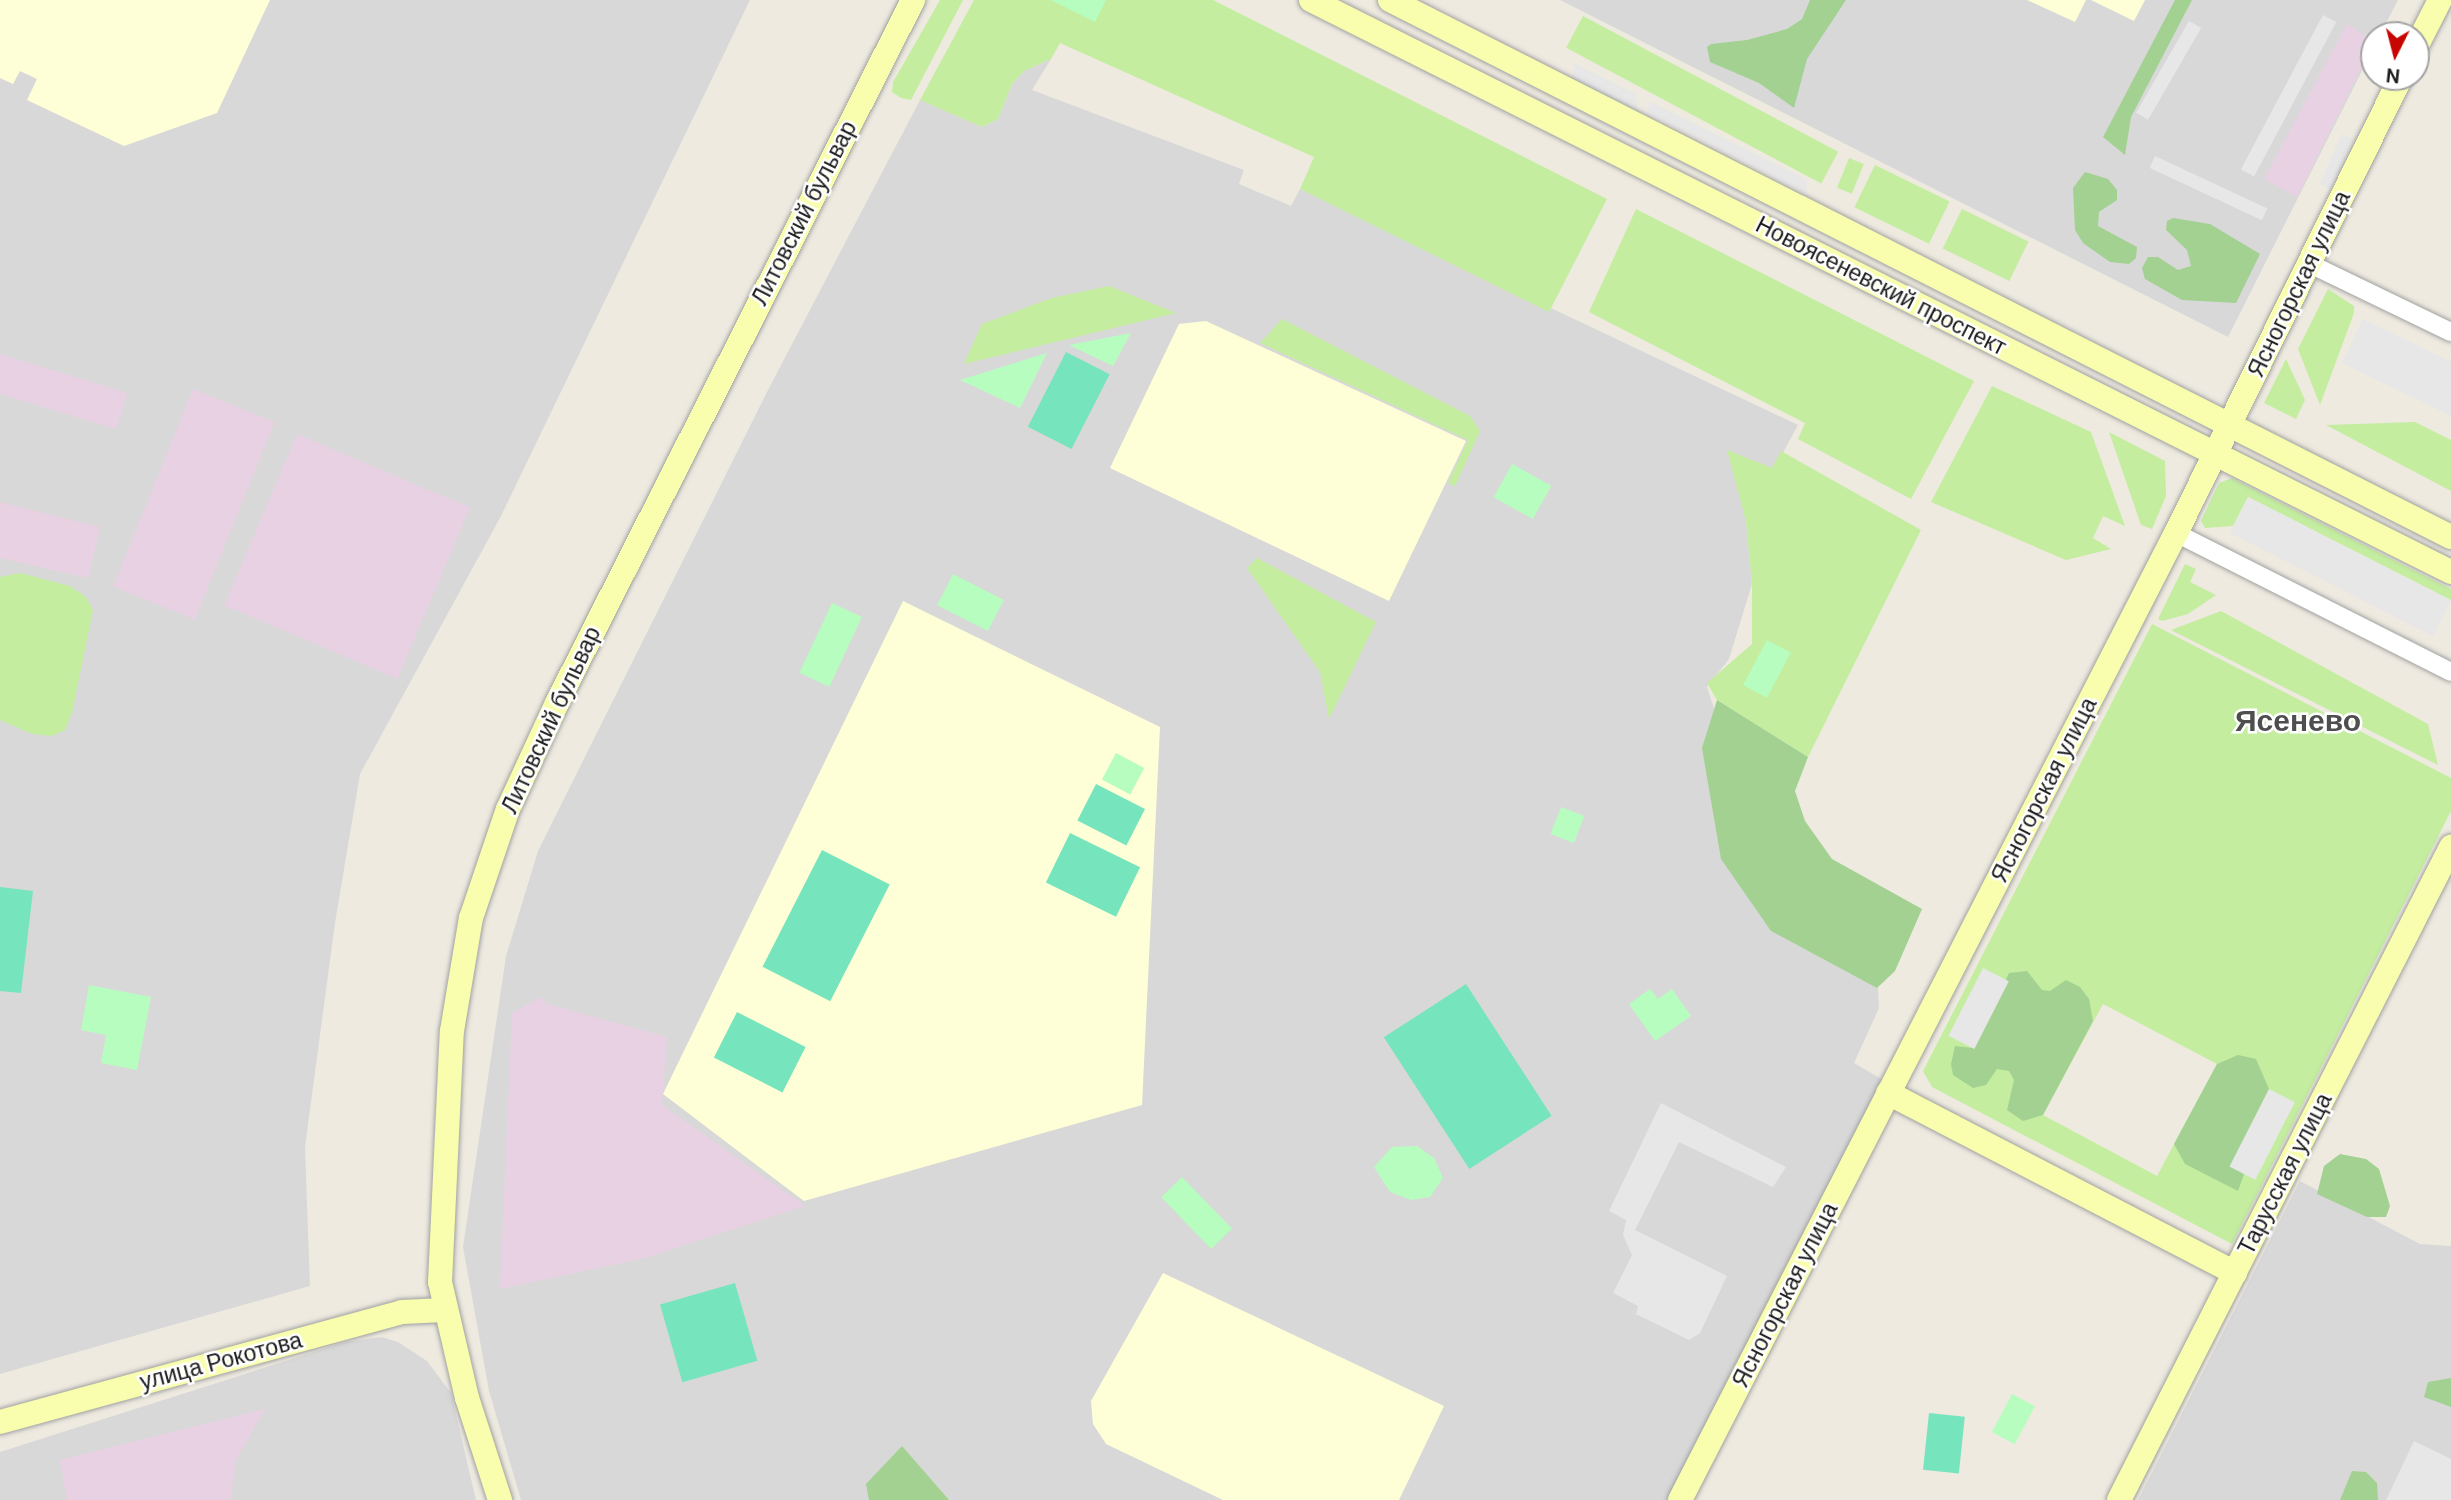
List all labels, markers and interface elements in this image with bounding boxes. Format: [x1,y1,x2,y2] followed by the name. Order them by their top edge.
[2360,21,2430,91] north arrow
[2385,62,2401,89] text: N
[746,116,862,310] street label: Литовский бульвар
[2242,186,2356,382] street label: Ясногорская улица
[1751,211,2011,361] street label: Новоясеневский проспект
[496,622,606,818] street label: Литовский бульвар
[1985,693,2103,887] street label: Ясногорская улица
[2235,703,2361,739] district label: Ясенево
[2232,1089,2338,1259] street label: Тарусская улица
[1726,1198,1844,1392] street label: Ясногорская улица
[137,1326,305,1396] street label: улица Рокотова

